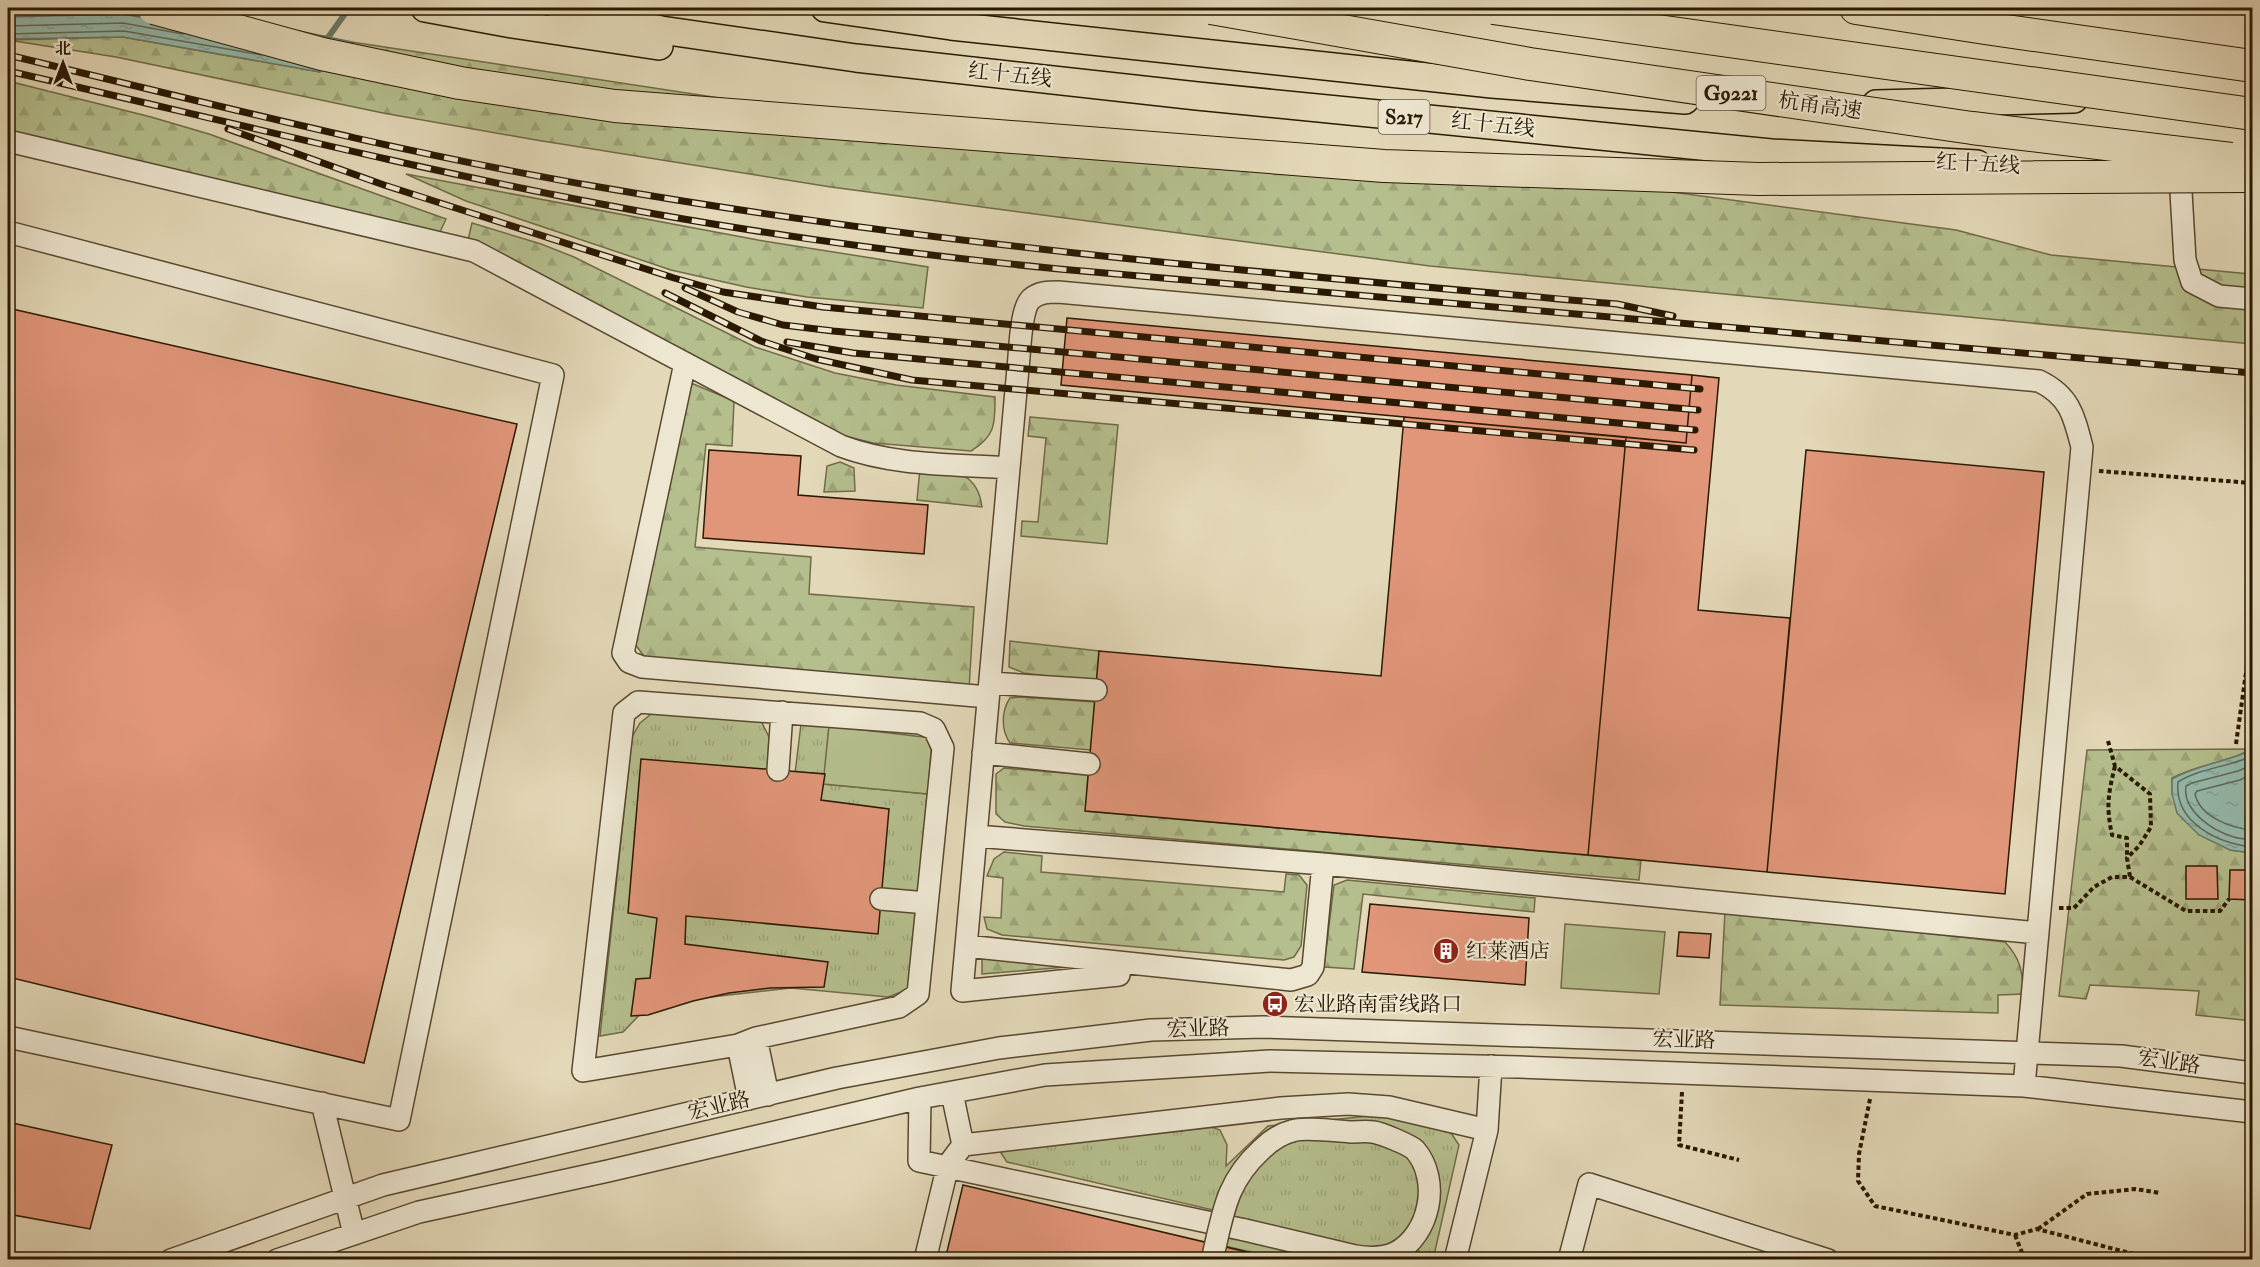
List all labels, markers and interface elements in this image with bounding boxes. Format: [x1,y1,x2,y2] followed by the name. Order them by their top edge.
[33,33,93,93] north arrow
[55,39,71,59] text: 北
[967,57,1053,93] street label: 红十五线
[1696,76,1766,110] road number: G9221
[1777,87,1863,125] street label: 杭甬高速
[1378,100,1430,134] road number: S217
[1450,107,1536,143] street label: 红十五线
[1935,148,2021,180] street label: 红十五线
[1431,936,1461,966] building icon: 红莱酒店
[1466,938,1550,965] place label: 红莱酒店
[1260,989,1290,1019] bus stop icon: 宏业路南雷线路口
[1294,991,1462,1018] place label: 宏业路南雷线路口
[1166,1014,1230,1044] street label: 宏业路
[1652,1025,1716,1055] street label: 宏业路
[2136,1044,2202,1080] street label: 宏业路
[685,1086,753,1126] street label: 宏业路

